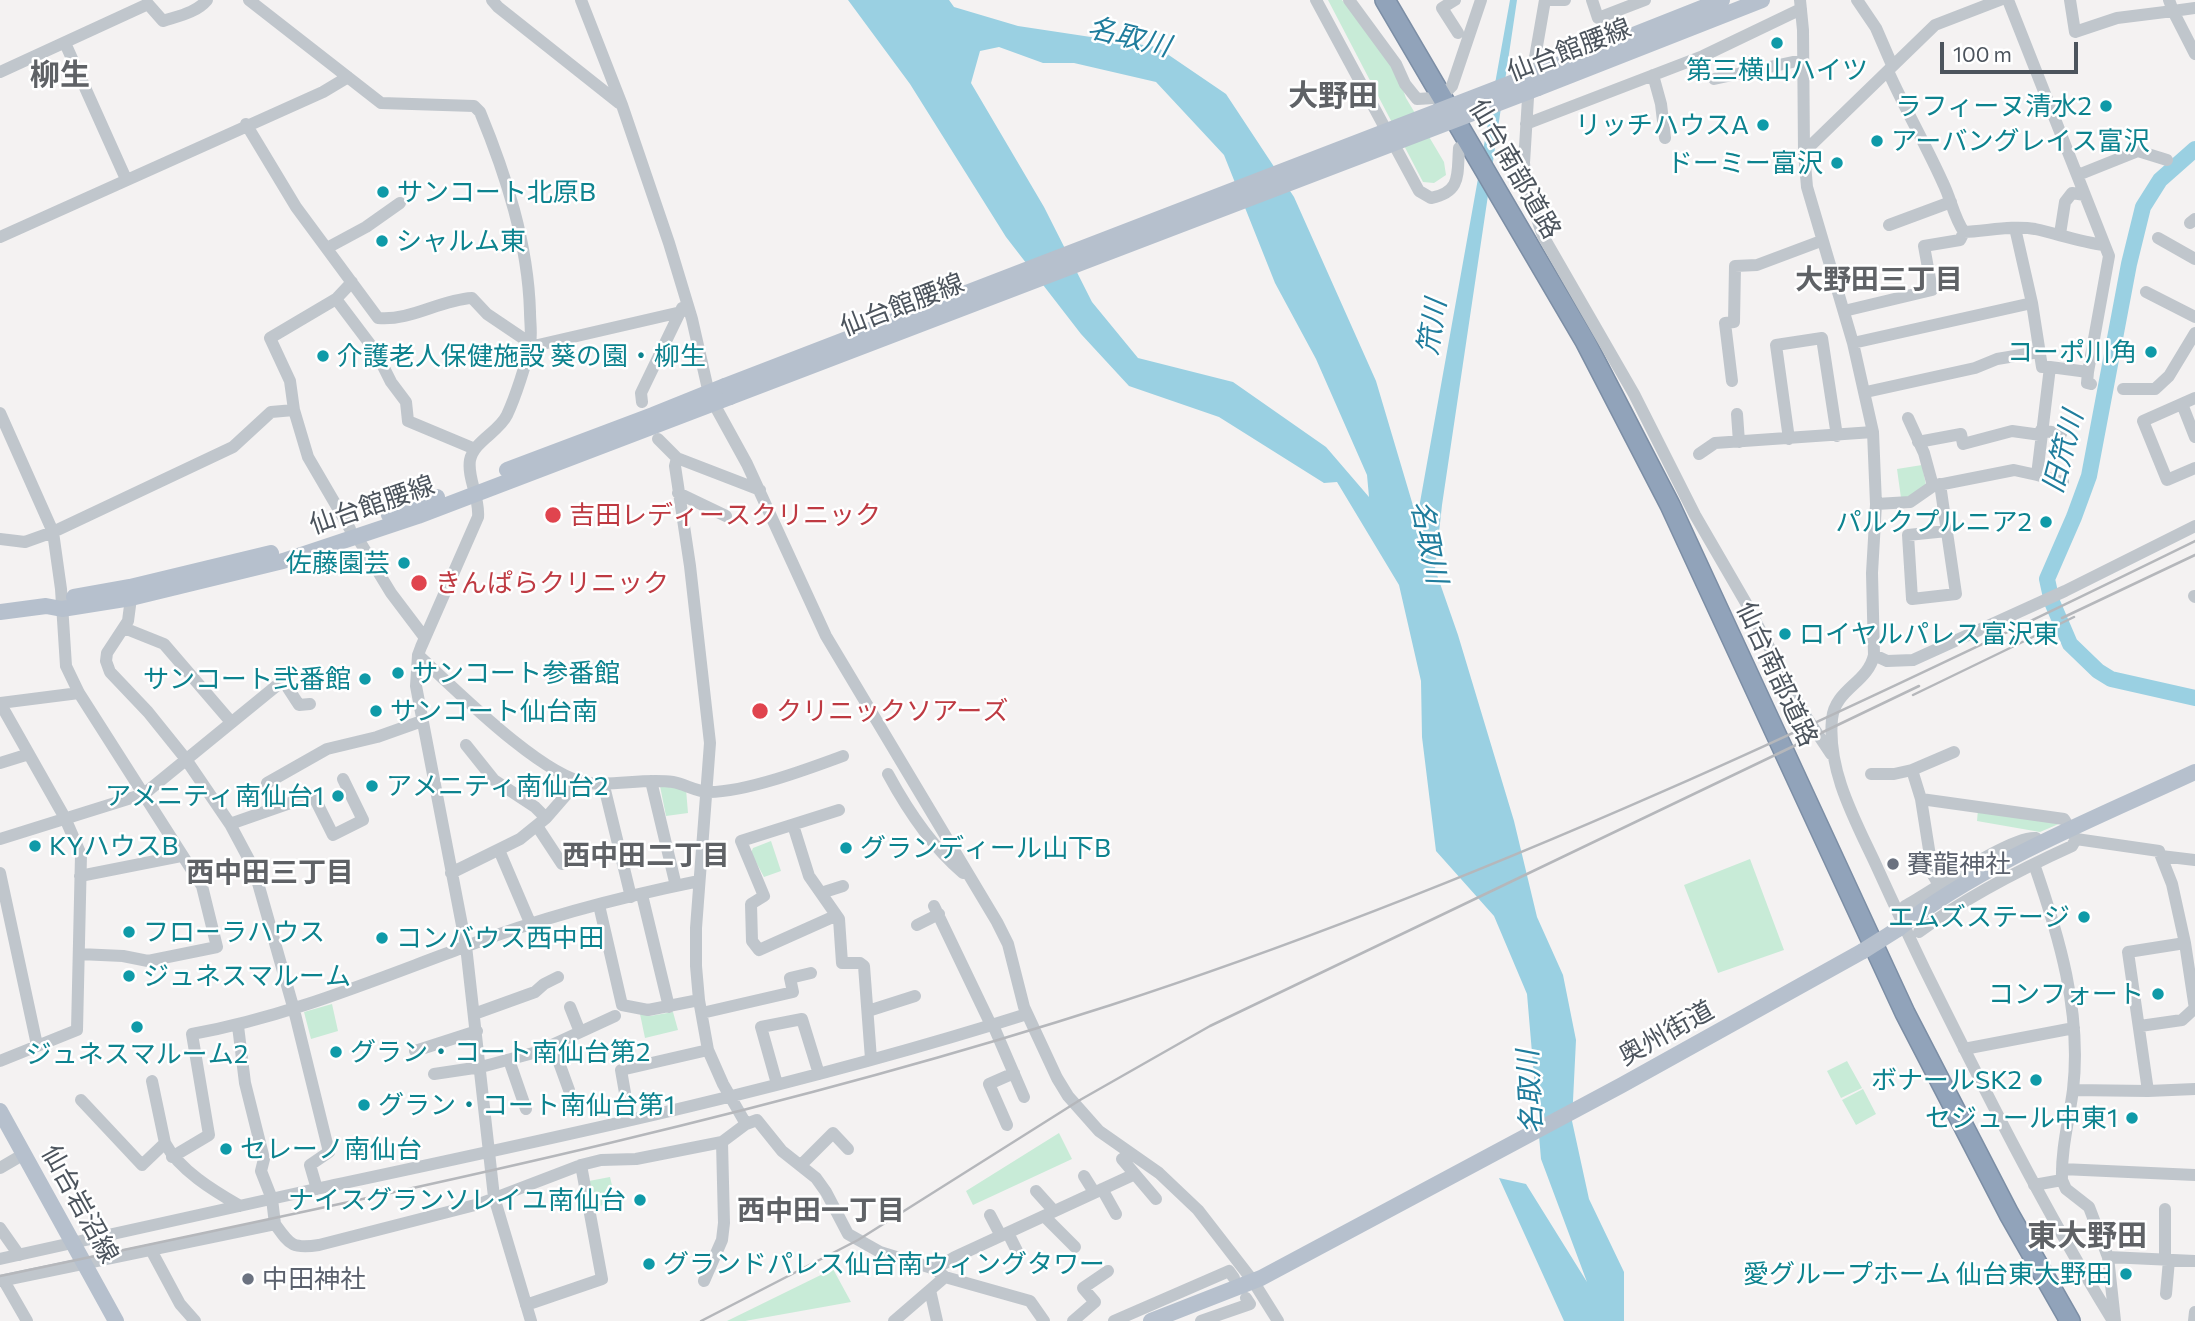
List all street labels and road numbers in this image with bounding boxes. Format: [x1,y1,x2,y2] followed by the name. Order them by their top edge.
[1503,12,1635,88] street label: 仙台館腰線
[1462,94,1568,244] street label: 仙台南部道路
[836,267,968,343] street label: 仙台館腰線
[305,469,439,541] street label: 仙台館腰線
[1730,597,1824,751] street label: 仙台南部道路
[1613,994,1719,1072] street label: 奥州街道
[35,1140,125,1268] street label: 仙台岩沼線

